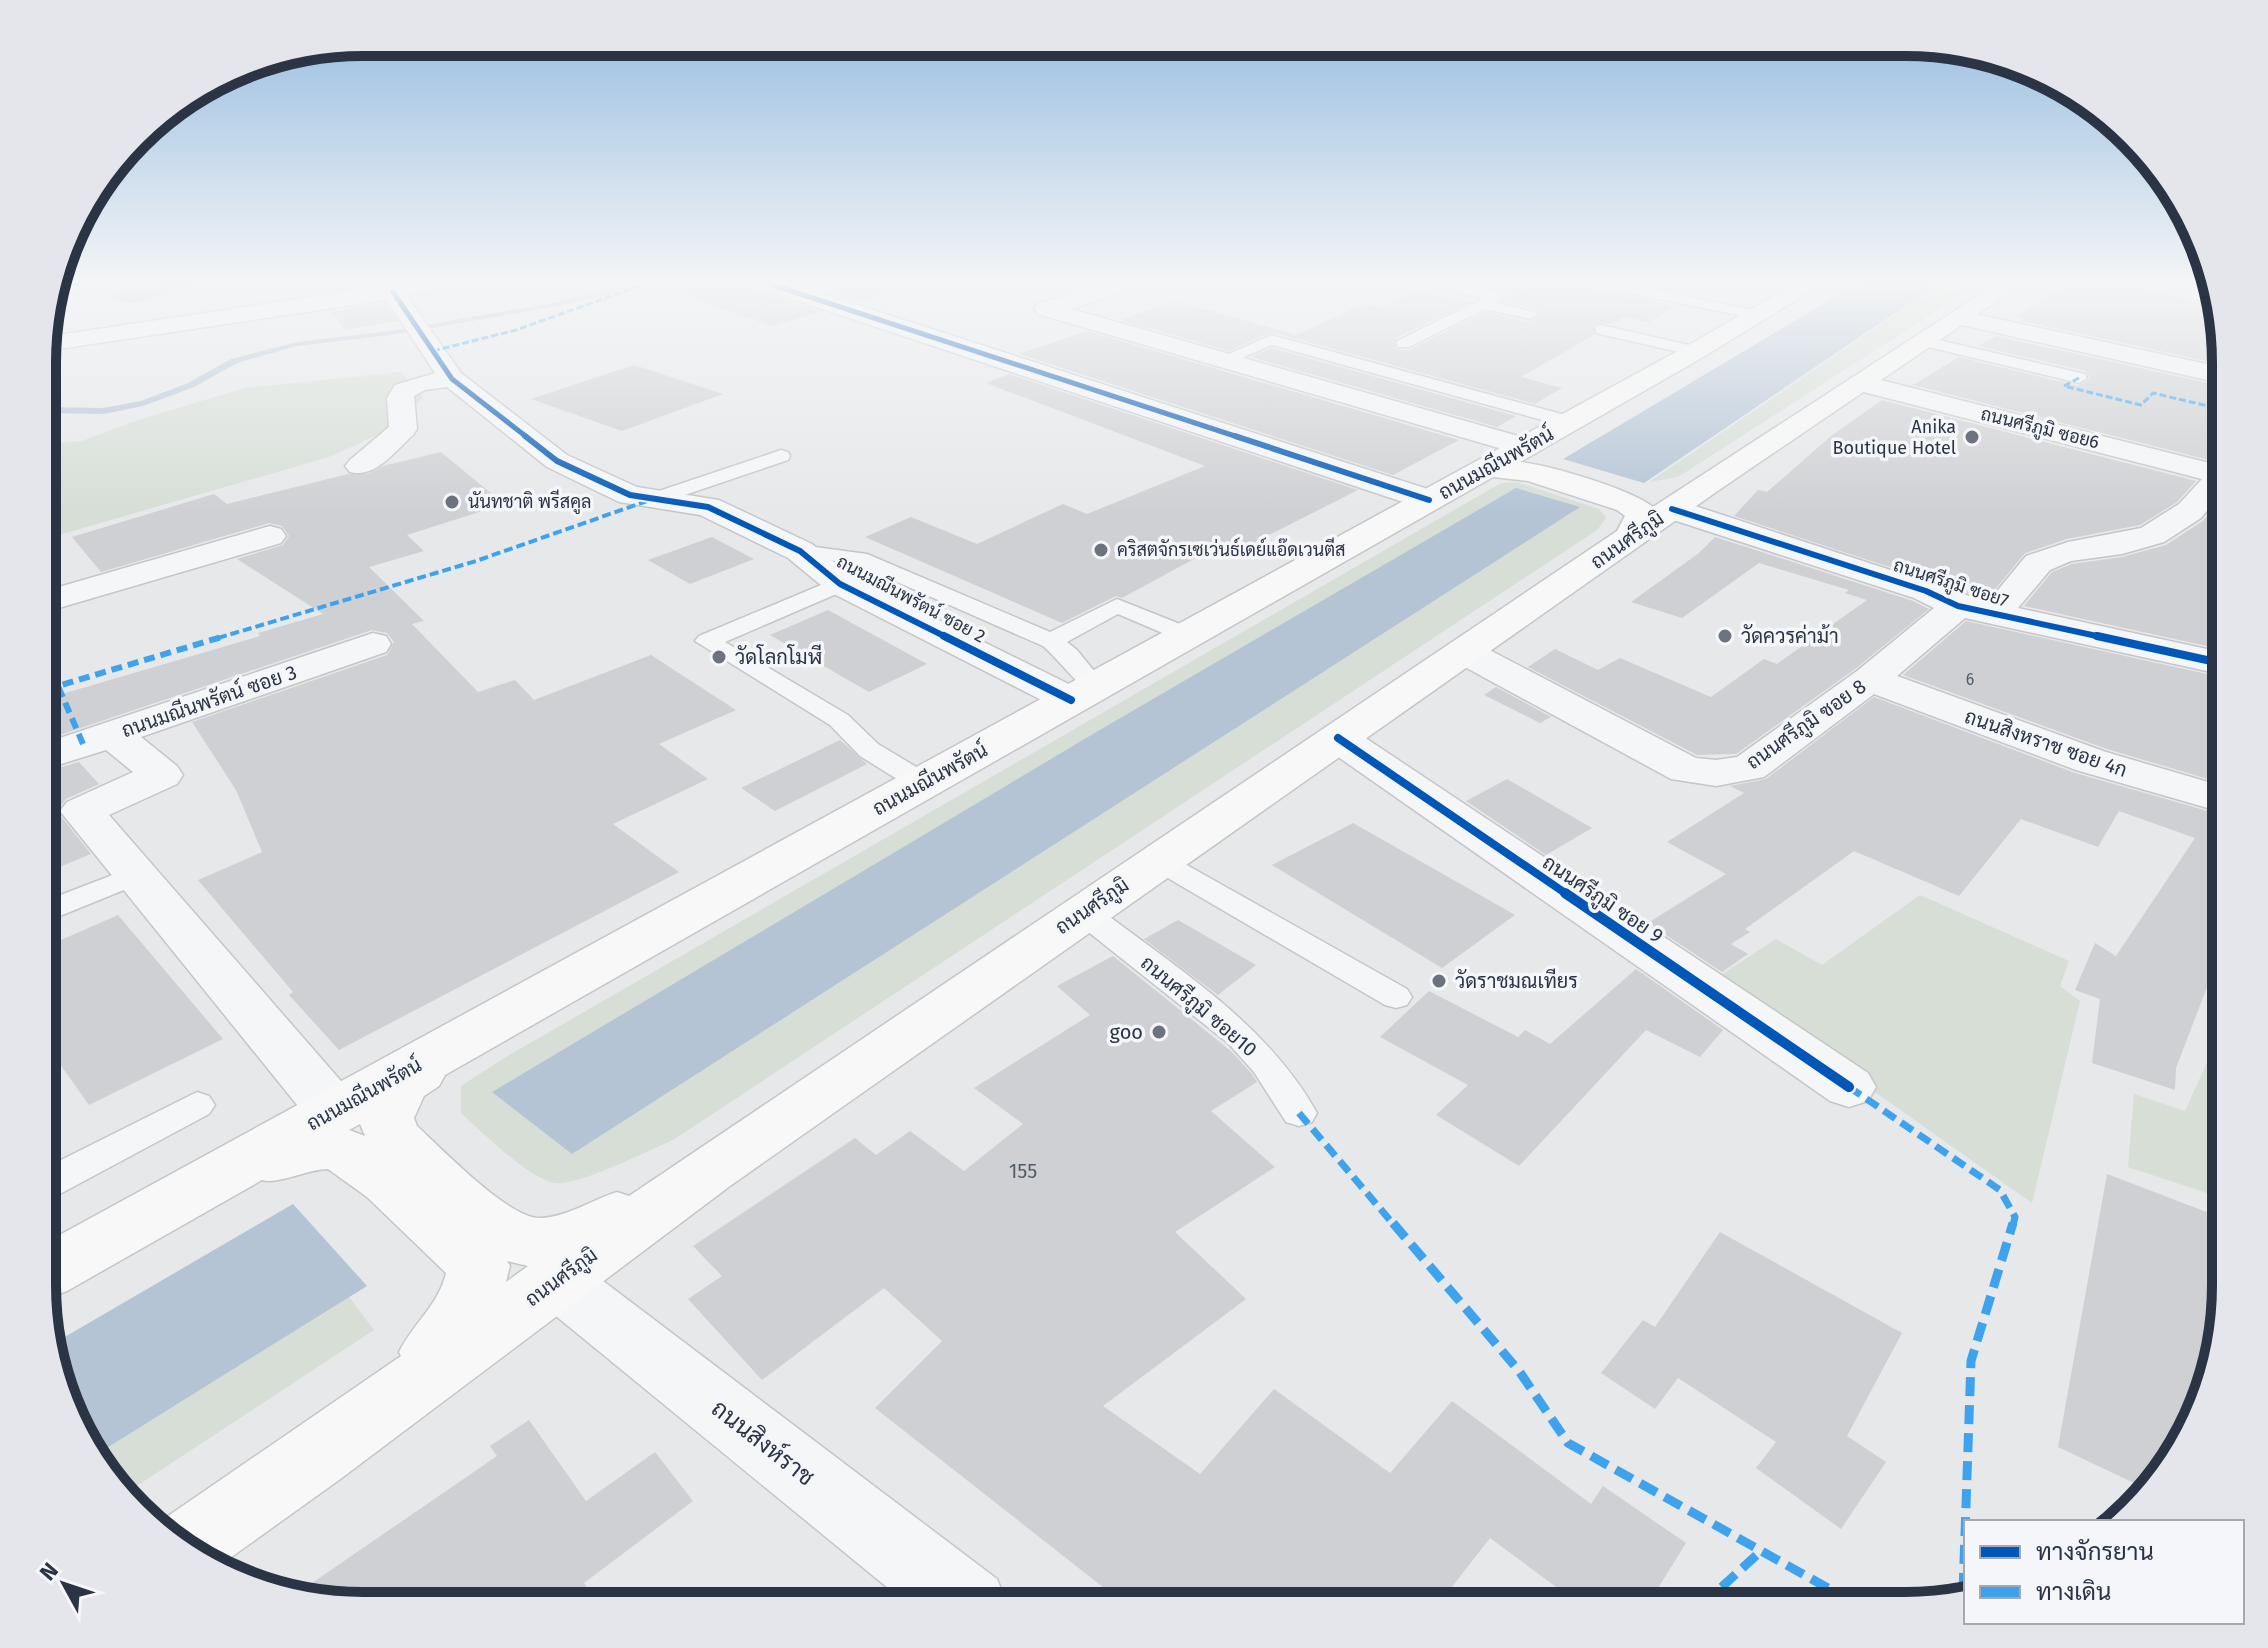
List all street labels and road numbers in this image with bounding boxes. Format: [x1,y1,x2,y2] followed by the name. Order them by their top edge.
[1978,401,2102,455] street label: ถนนศรีภูมิ ซอย6
[1433,420,1558,504] street label: ถนนมณีนพรัตน์
[1585,505,1670,576] street label: ถนนศรีภูมิ
[833,549,990,648] street label: ถนนมณีนพรัตน์ ซอย 2
[1890,552,2012,614] street label: ถนนศรีภูมิ ซอย7
[118,658,300,742] street label: ถนนมณีนพรัตน์ ซอย 3
[1741,673,1872,777] street label: ถนนศรีภูมิ ซอย 8
[1962,704,2130,782] street label: ถนนสิงหราช ซอย 4ก
[867,736,992,820] street label: ถนนมณีนพรัตน์
[1537,849,1668,951] street label: ถนนศรีภูมิ ซอย 9
[1050,872,1135,942] street label: ถนนศรีภูมิ
[1134,950,1263,1064] street label: ถนนศรีภูมิ ซอย10
[301,1051,426,1135] street label: ถนนมณีนพรัตน์
[520,1242,604,1314] street label: ถนนศรีภูมิ
[706,1393,821,1492] street label: ถนนสิงห์ราช

